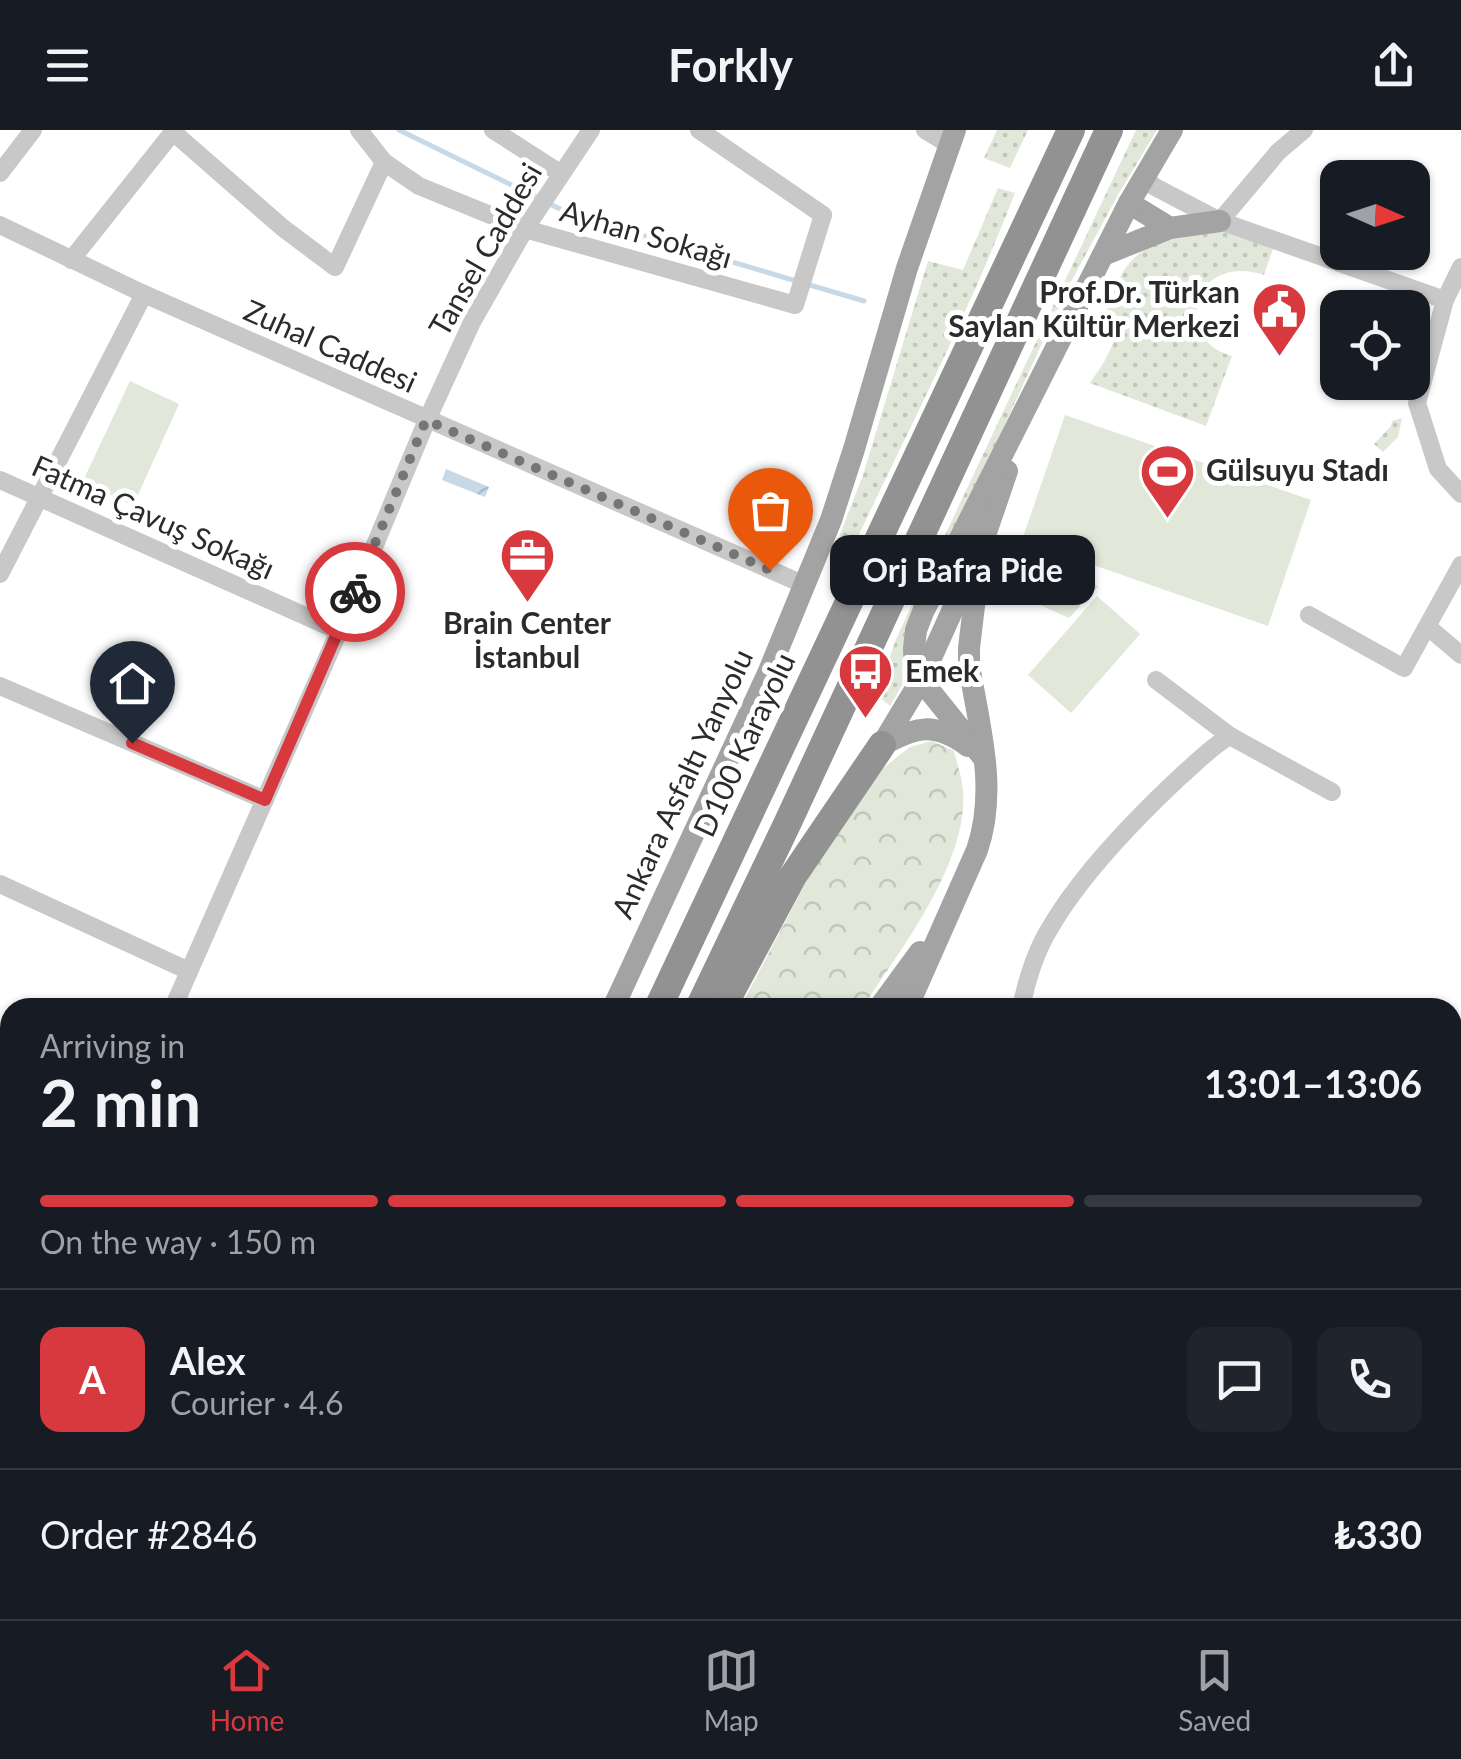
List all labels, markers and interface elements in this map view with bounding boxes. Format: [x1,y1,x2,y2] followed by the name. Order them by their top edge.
[40,38,95,93] icon: menu
[668,38,793,92] text: Forkly
[1366,38,1421,93] icon: share
[420,156,548,342] street label: Tansel Caddesi
[1320,160,1430,270] north arrow
[1320,160,1430,400] map controls
[557,191,736,275] street label: Ayhan Sokağı
[948,273,1240,343] place label: Prof.Dr. Türkan Saylan Kültür Merkezi
[1249,280,1309,359] public building icon: Prof.Dr. Türkan Saylan Kültür Merkezi
[1320,290,1430,400] button: locate
[239,291,423,399] street label: Zuhal Caddesi
[1137,441,1197,520] sports icon: Gülsuyu Stadı
[27,447,280,586] street label: Fatma Çavuş Sokağı
[1206,451,1389,487] place label: Gülsuyu Stadı
[728,468,813,571] pin
[743,483,798,538] icon: bag
[497,526,557,605] office icon: Brain Center İstanbul
[830,535,1095,605] callout: Orj Bafra Pide
[305,542,405,642] courier
[862,550,1063,589] text: Orj Bafra Pide
[328,565,383,620] icon: bike
[443,604,612,674] place label: Brain Center İstanbul
[90,641,175,744] pin
[836,642,896,721] bus stop icon: Emek
[603,643,759,923] street label: Ankara Asfaltı Yanyolu
[685,647,801,842] street label: D100 Karayolu
[905,652,980,688] place label: Emek
[105,656,160,711] icon: home
[40,1026,185,1065] text: Arriving in
[1204,1060,1422,1106] text: 13:01–13:06
[40,1063,201,1141] text: 2 min
[40,1222,316,1261] text: On the way · 150 m
[1187,1327,1292,1432] button: chat
[1317,1327,1422,1432] button: phone
[170,1337,246,1383] text: Alex
[79,1356,106,1402] text: A
[170,1383,344,1422] text: Courier · 4.6
[40,1511,257,1557] text: Order #2846
[1334,1511,1422,1557] text: ₺330
[210,1643,284,1737] tab: Home
[704,1643,759,1737] tab: Map
[1178,1643,1251,1737] tab: Saved

